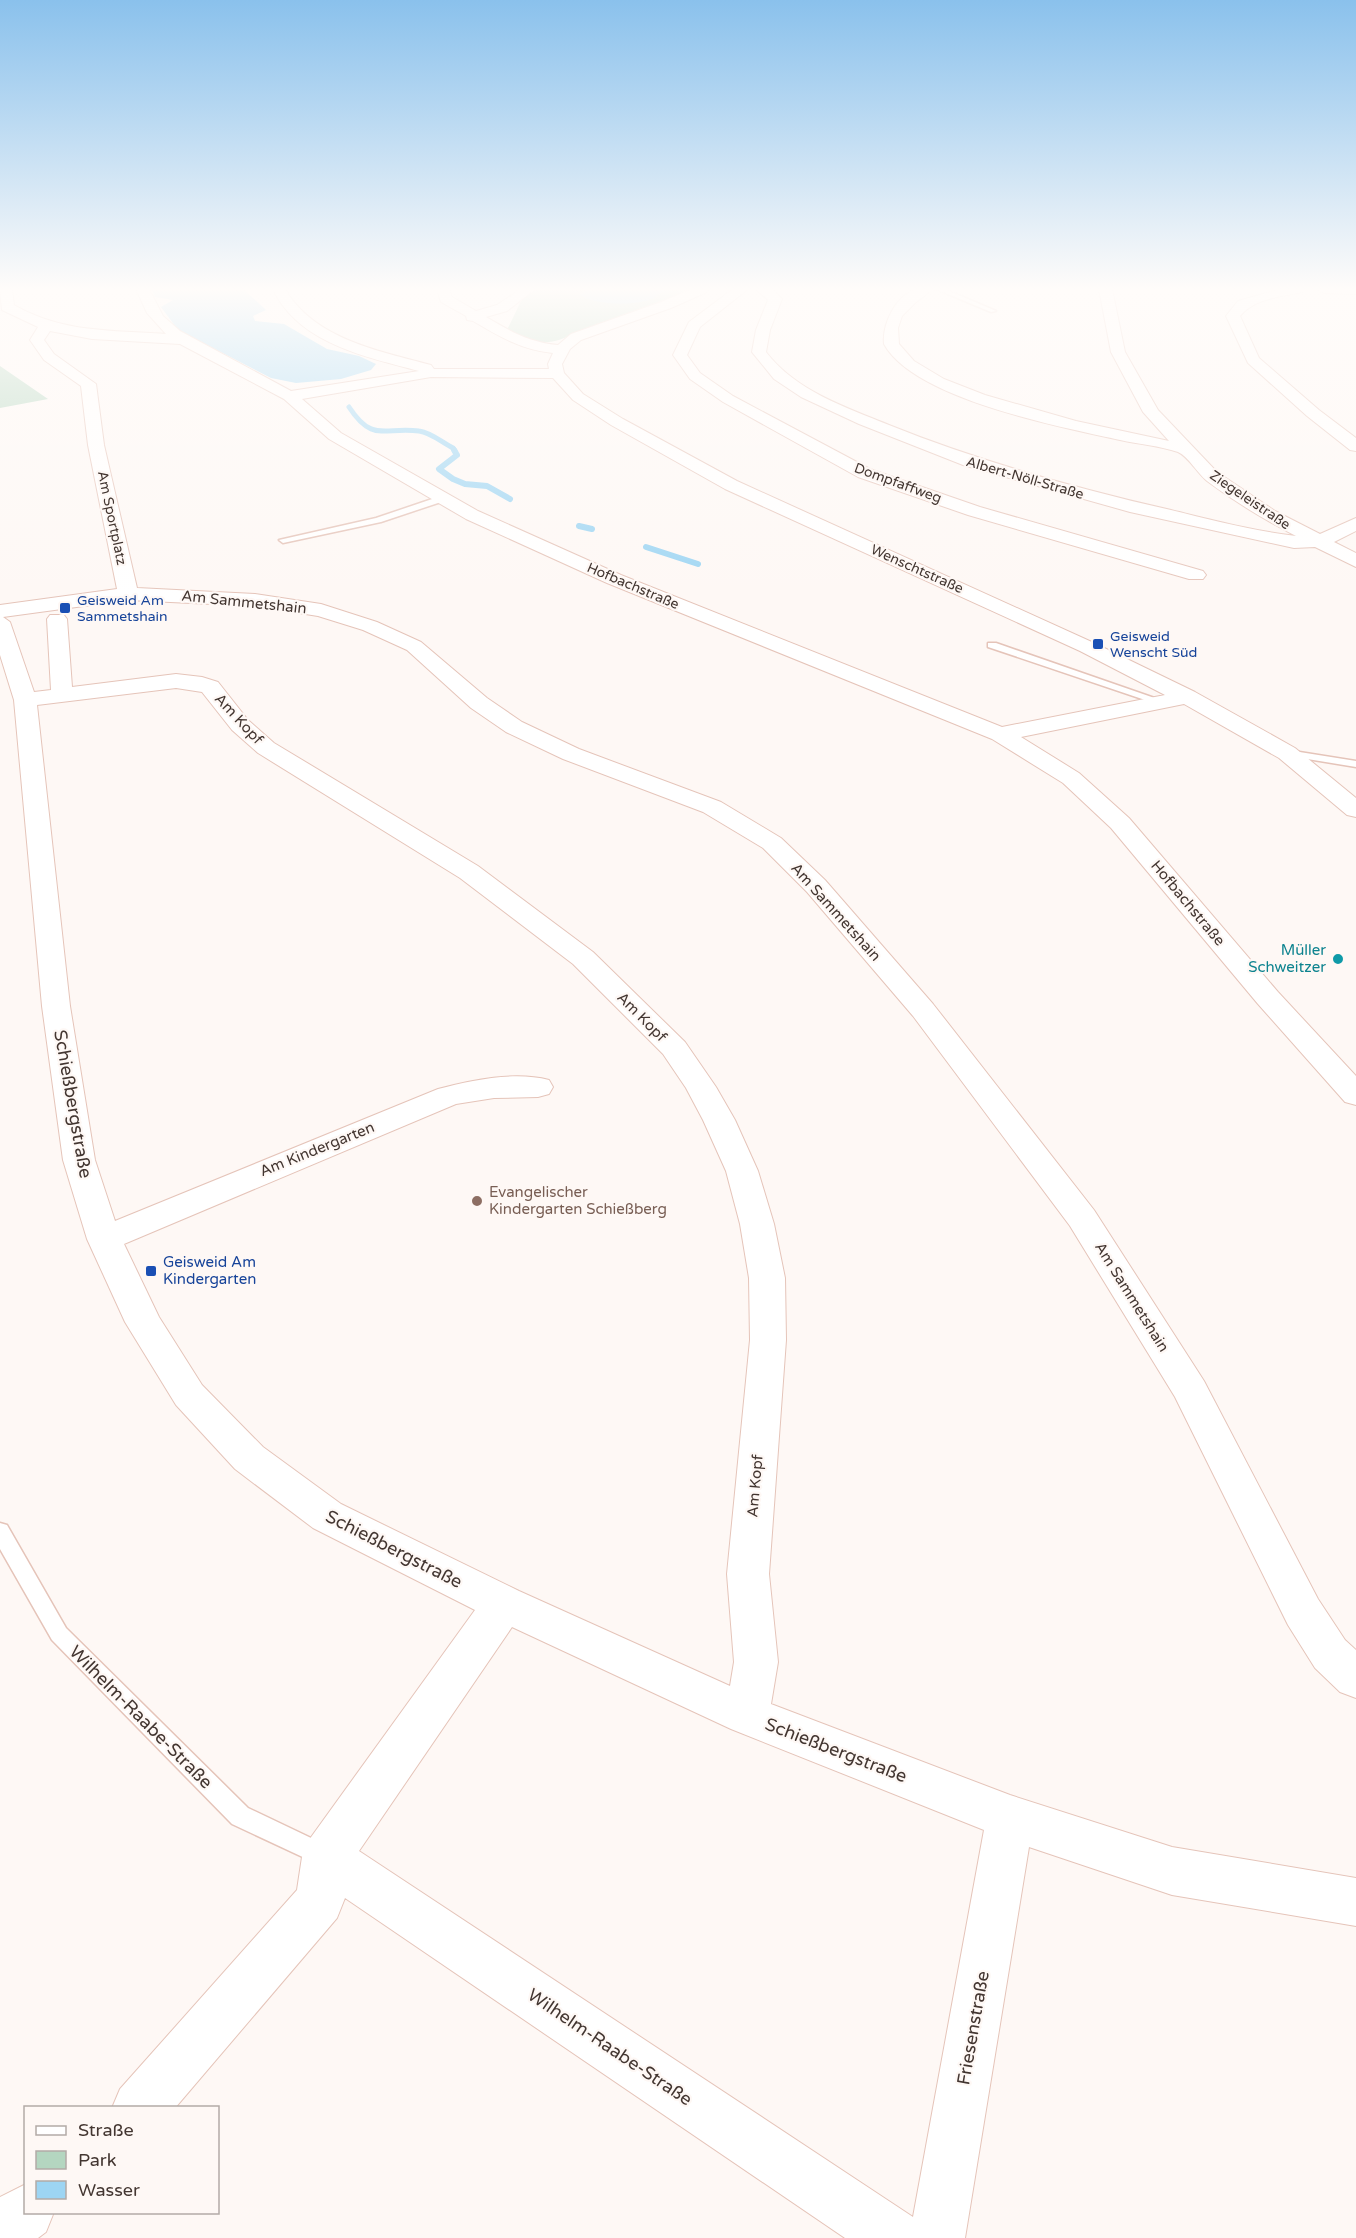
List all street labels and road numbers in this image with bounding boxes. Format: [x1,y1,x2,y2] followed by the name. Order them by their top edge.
[964,453,1086,503] street label: Albert-Nöll-Straße
[852,459,944,507] street label: Dompfaffweg
[1206,467,1294,533] street label: Ziegeleistraße
[94,469,130,567] street label: Am Sportplatz
[868,541,966,597] street label: Wenschtstraße
[584,559,682,613] street label: Hofbachstraße
[180,586,308,618] street label: Am Sammetshain
[211,690,267,748] street label: Am Kopf
[1147,857,1229,949] street label: Hofbachstraße
[787,859,885,965] street label: Am Sammetshain
[613,988,671,1046] street label: Am Kopf
[49,1028,97,1180] street label: Schießbergstraße
[257,1118,377,1180] street label: Am Kindergarten
[1091,1239,1173,1355] street label: Am Sammetshain
[743,1454,767,1518] street label: Am Kopf
[322,1505,466,1593] street label: Schießbergstraße
[65,1641,217,1793] street label: Wilhelm-Raabe-Straße
[762,1713,910,1787] street label: Schießbergstraße
[952,1969,994,2087] street label: Friesenstraße
[524,1984,696,2110] street label: Wilhelm-Raabe-Straße

